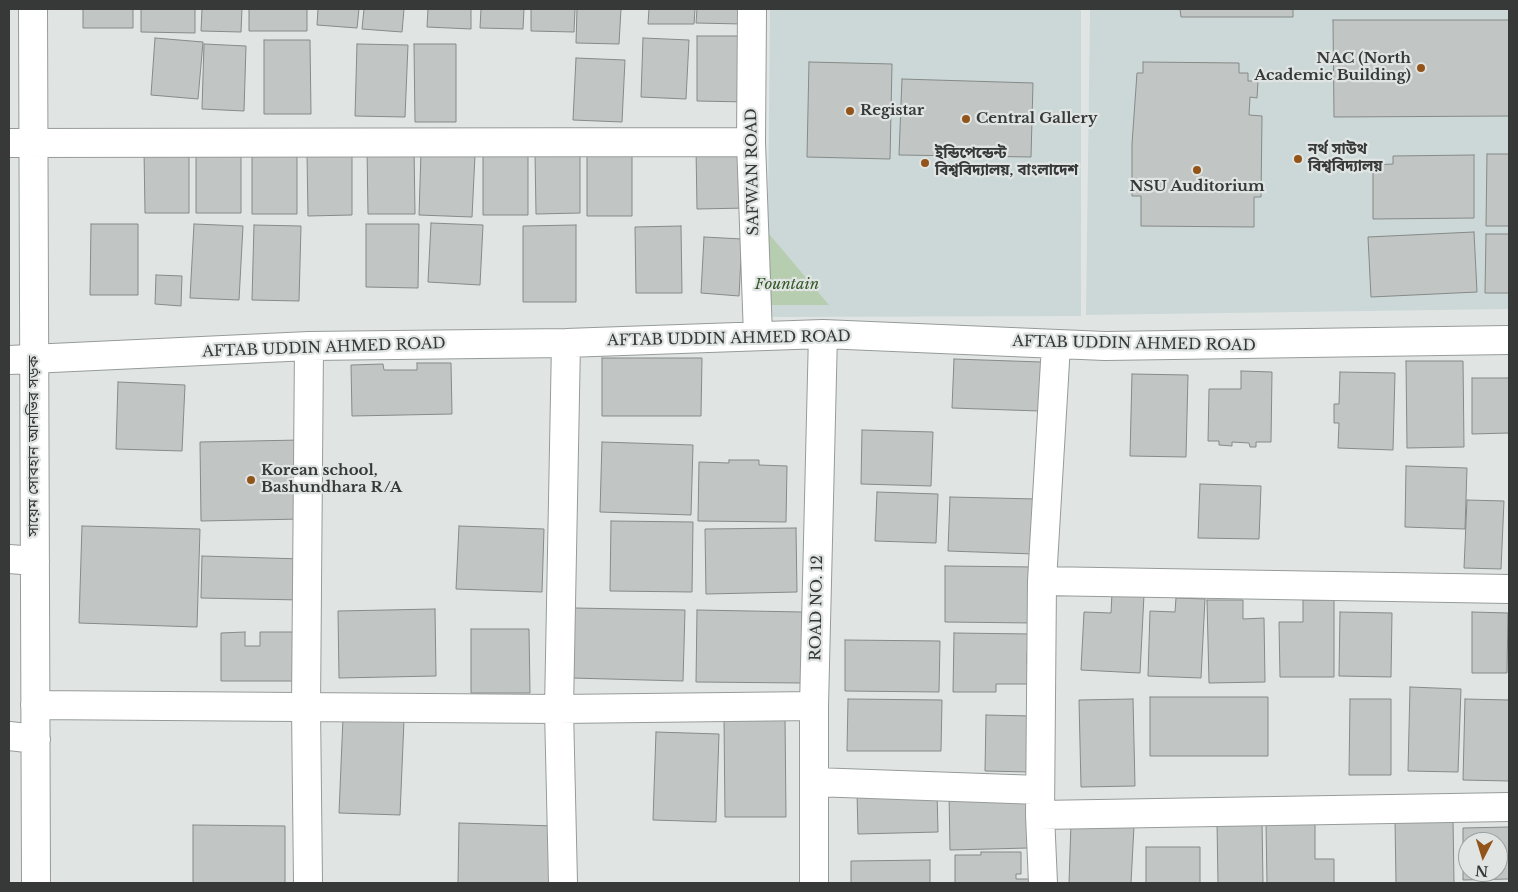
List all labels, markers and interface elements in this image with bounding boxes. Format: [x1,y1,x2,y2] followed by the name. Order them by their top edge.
[1254,50,1411,85] place label: NAC (North Academic Building)
[1415,62,1427,74] marker: NAC (North Academic Building)
[860,102,924,120] place label: Registar
[844,105,856,117] marker: Registar
[743,108,763,236] street label: SAFWAN ROAD
[976,110,1097,128] place label: Central Gallery
[960,113,972,125] marker: Central Gallery
[1308,141,1383,176] place label: নর্থ সাউথ বিশ্ববিদ্যালয়
[935,145,1078,180] place label: ইন্ডিপেন্ডেন্ট বিশ্ববিদ্যালয়, বাংলাদেশ
[1292,153,1304,165] marker: নর্থ সাউথ বিশ্ববিদ্যালয়
[919,157,931,169] marker: ইন্ডিপেন্ডেন্ট বিশ্ববিদ্যালয়, বাংলাদেশ
[1191,164,1203,176] marker: NSU Auditorium
[1129,178,1265,196] place label: NSU Auditorium
[755,276,819,294] park label: Fountain
[607,328,851,350] street label: AFTAB UDDIN AHMED ROAD
[1012,333,1256,355] street label: AFTAB UDDIN AHMED ROAD
[202,335,446,361] street label: AFTAB UDDIN AHMED ROAD
[25,356,43,536] street label: সায়েম সোবহান আনভির সড়ক
[261,462,402,497] place label: Korean school, Bashundhara R/A
[245,474,257,486] marker: Korean school, Bashundhara R/A
[807,555,827,661] street label: ROAD NO. 12
[1458,832,1508,882] north arrow
[1474,861,1489,880] text: N

